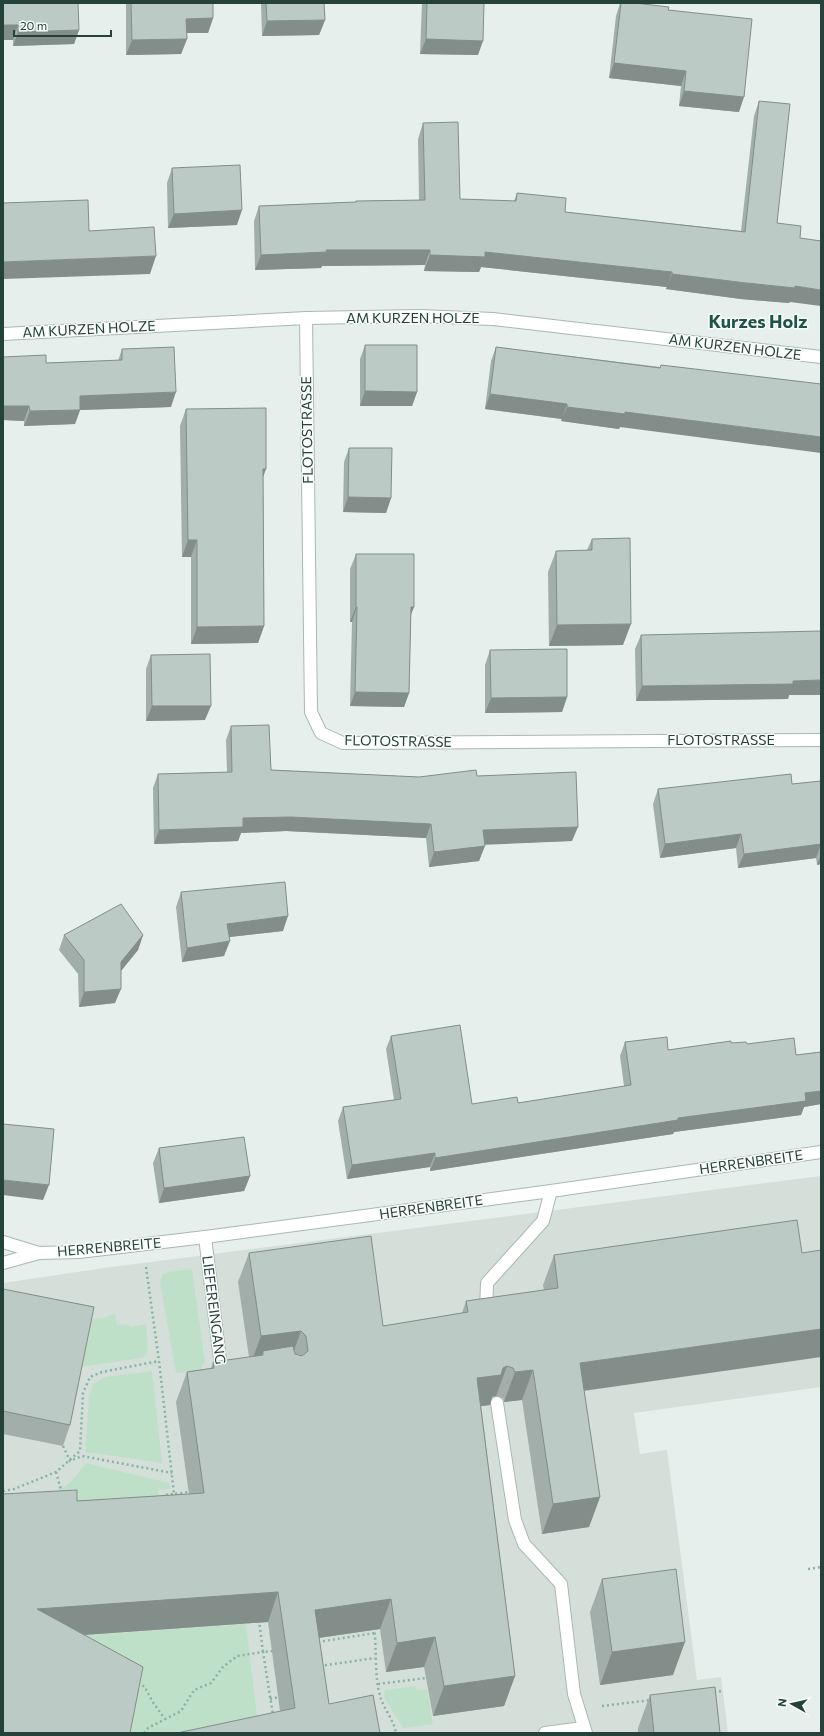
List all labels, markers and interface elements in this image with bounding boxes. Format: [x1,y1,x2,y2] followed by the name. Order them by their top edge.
[14,12,111,38] scale bar
[20,18,47,32] text: 20 m
[346,309,480,326] street label: AM KURZEN HOLZE
[709,310,807,332] district label: Kurzes Holz
[22,317,156,340] street label: AM KURZEN HOLZE
[668,330,802,363] street label: AM KURZEN HOLZE
[297,376,316,484] street label: FLOTOSTRASSE
[344,731,452,750] street label: FLOTOSTRASSE
[667,731,775,748] street label: FLOTOSTRASSE
[698,1146,804,1177] street label: HERRENBREITE
[378,1191,484,1222] street label: HERRENBREITE
[56,1233,162,1260] street label: HERRENBREITE
[199,1255,230,1365] street label: LIEFEREINGANG
[772,1684,812,1724] north arrow
[775,1698,789,1708] text: N

